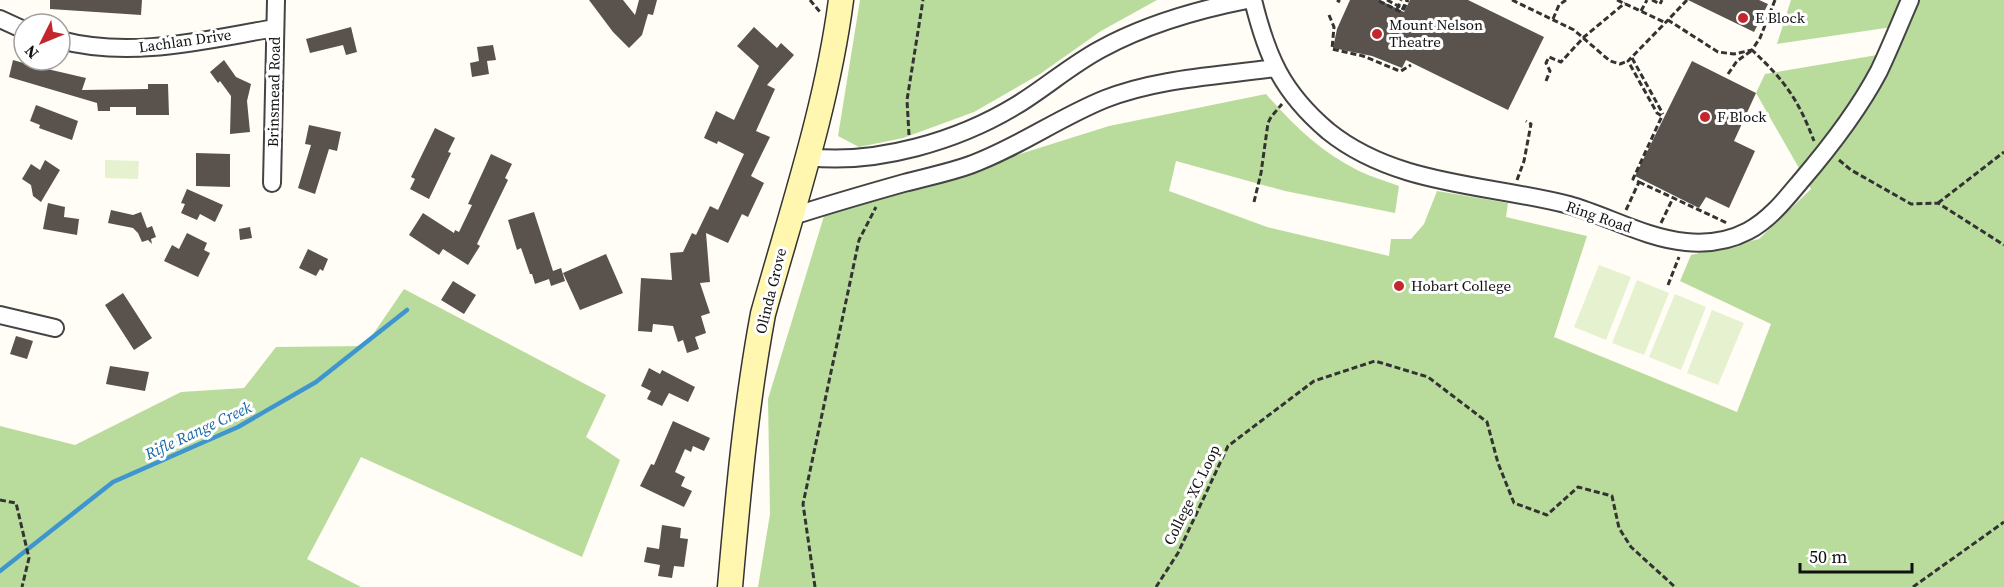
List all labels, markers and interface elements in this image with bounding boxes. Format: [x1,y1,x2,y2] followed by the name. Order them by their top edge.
[1755,7,1806,28] place label: E Block
[1736,11,1750,25] marker: E Block
[12,12,72,72] north arrow
[1389,14,1483,52] place label: Mount Nelson Theatre
[137,24,233,57] street label: Lachlan Drive
[1370,27,1384,41] marker: Mount Nelson Theatre
[262,36,285,147] street label: Brinsmead Road
[19,40,43,64] text: N
[1717,106,1767,127] place label: F Block
[1698,110,1712,124] marker: F Block
[1563,195,1635,238] street label: Ring Road
[750,245,791,336] street label: Olinda Grove
[1411,275,1512,296] place label: Hobart College
[1392,279,1406,293] marker: Hobart College
[140,395,255,465] water label: Rifle Range Creek
[1158,441,1225,548] street label: College XC Loop
[1800,536,1912,574] scale bar
[1809,544,1847,569] text: 50 m

